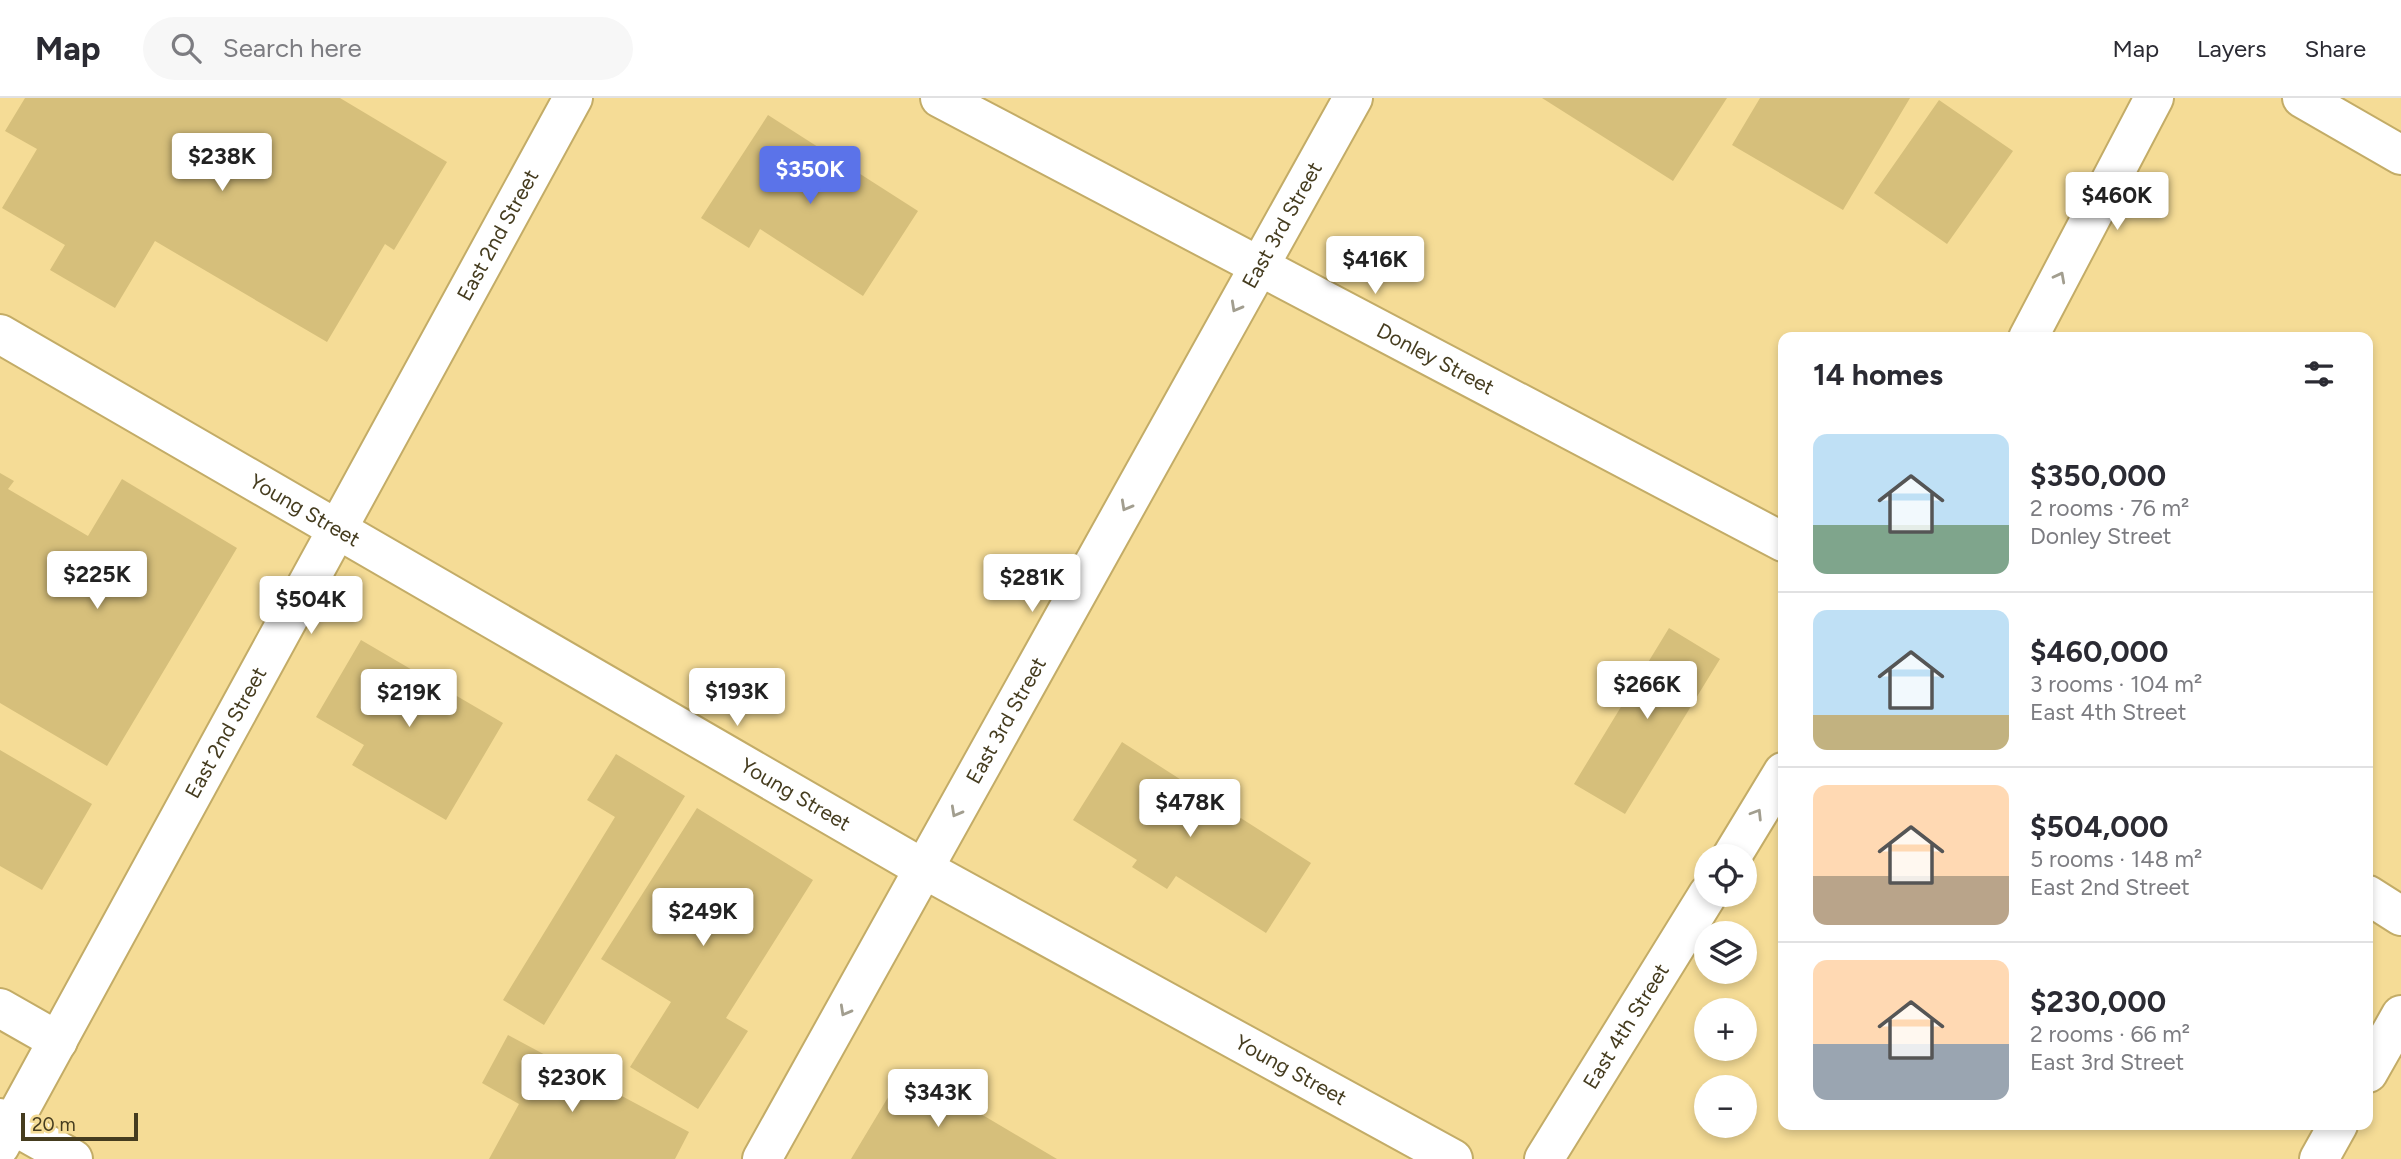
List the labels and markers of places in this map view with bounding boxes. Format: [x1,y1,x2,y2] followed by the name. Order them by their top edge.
[173,134,271,193] pin: $238K
[761,146,859,206] pin: $350K
[2068,172,2166,232] pin: $460K
[1326,236,1424,296] pin: $416K
[48,552,146,611] pin: $225K
[983,554,1081,614] pin: $281K
[262,576,360,636] pin: $504K
[1598,662,1696,721] pin: $266K
[688,668,786,728] pin: $193K
[360,670,458,729] pin: $219K
[1141,780,1239,839] pin: $478K
[654,888,752,948] pin: $249K
[523,1054,621,1114] pin: $230K
[889,1070,987,1129] pin: $343K

